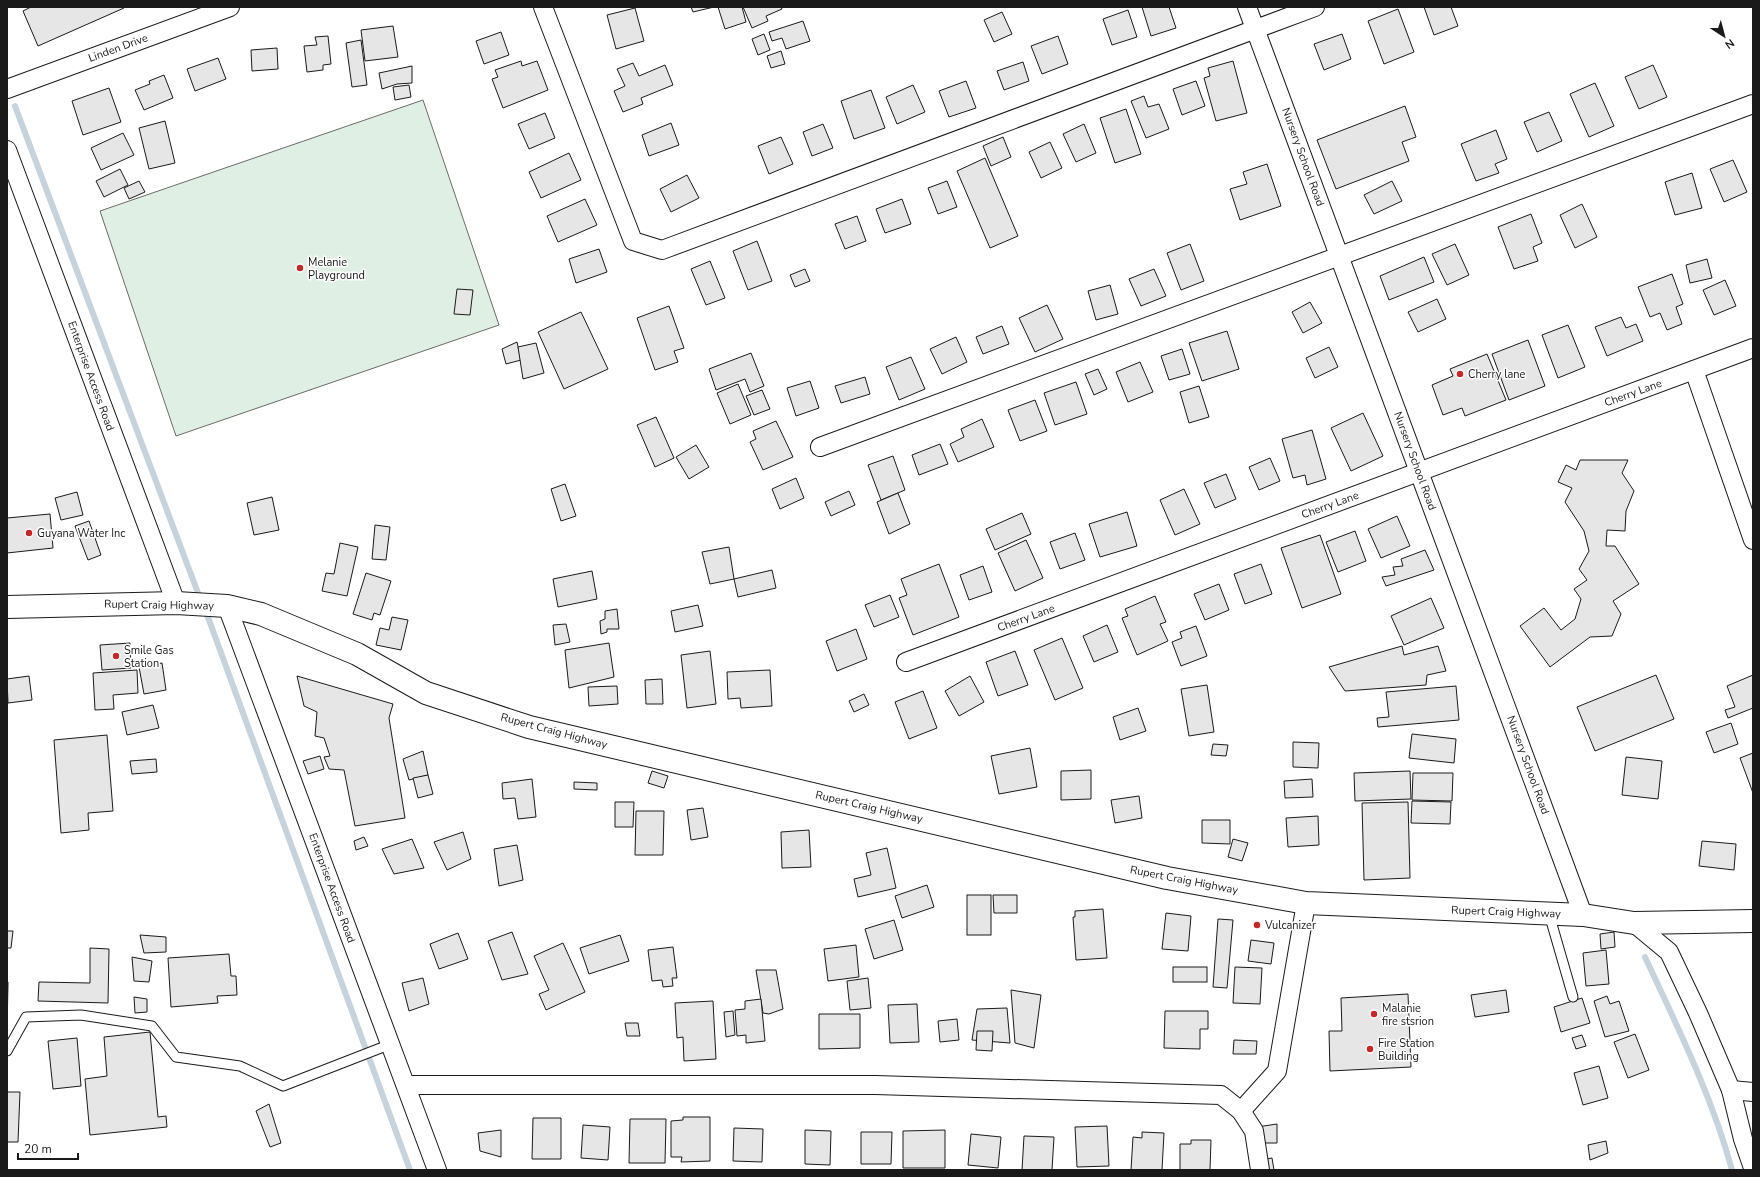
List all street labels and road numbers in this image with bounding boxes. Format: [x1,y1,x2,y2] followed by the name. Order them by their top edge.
[86,30,150,66] street label: Linden Drive
[1278,106,1328,208] street label: Nursery School Road
[64,319,118,433] street label: Enterprise Access Road
[1602,376,1664,410] street label: Cherry Lane
[1390,410,1440,512] street label: Nursery School Road
[1299,488,1361,522] street label: Cherry Lane
[104,597,214,613] street label: Rupert Craig Highway
[995,601,1057,635] street label: Cherry Lane
[499,710,609,753] street label: Rupert Craig Highway
[1503,714,1553,816] street label: Nursery School Road
[814,787,924,827] street label: Rupert Craig Highway
[305,831,359,945] street label: Enterprise Access Road
[1129,862,1240,898] street label: Rupert Craig Highway
[1451,903,1561,921] street label: Rupert Craig Highway

